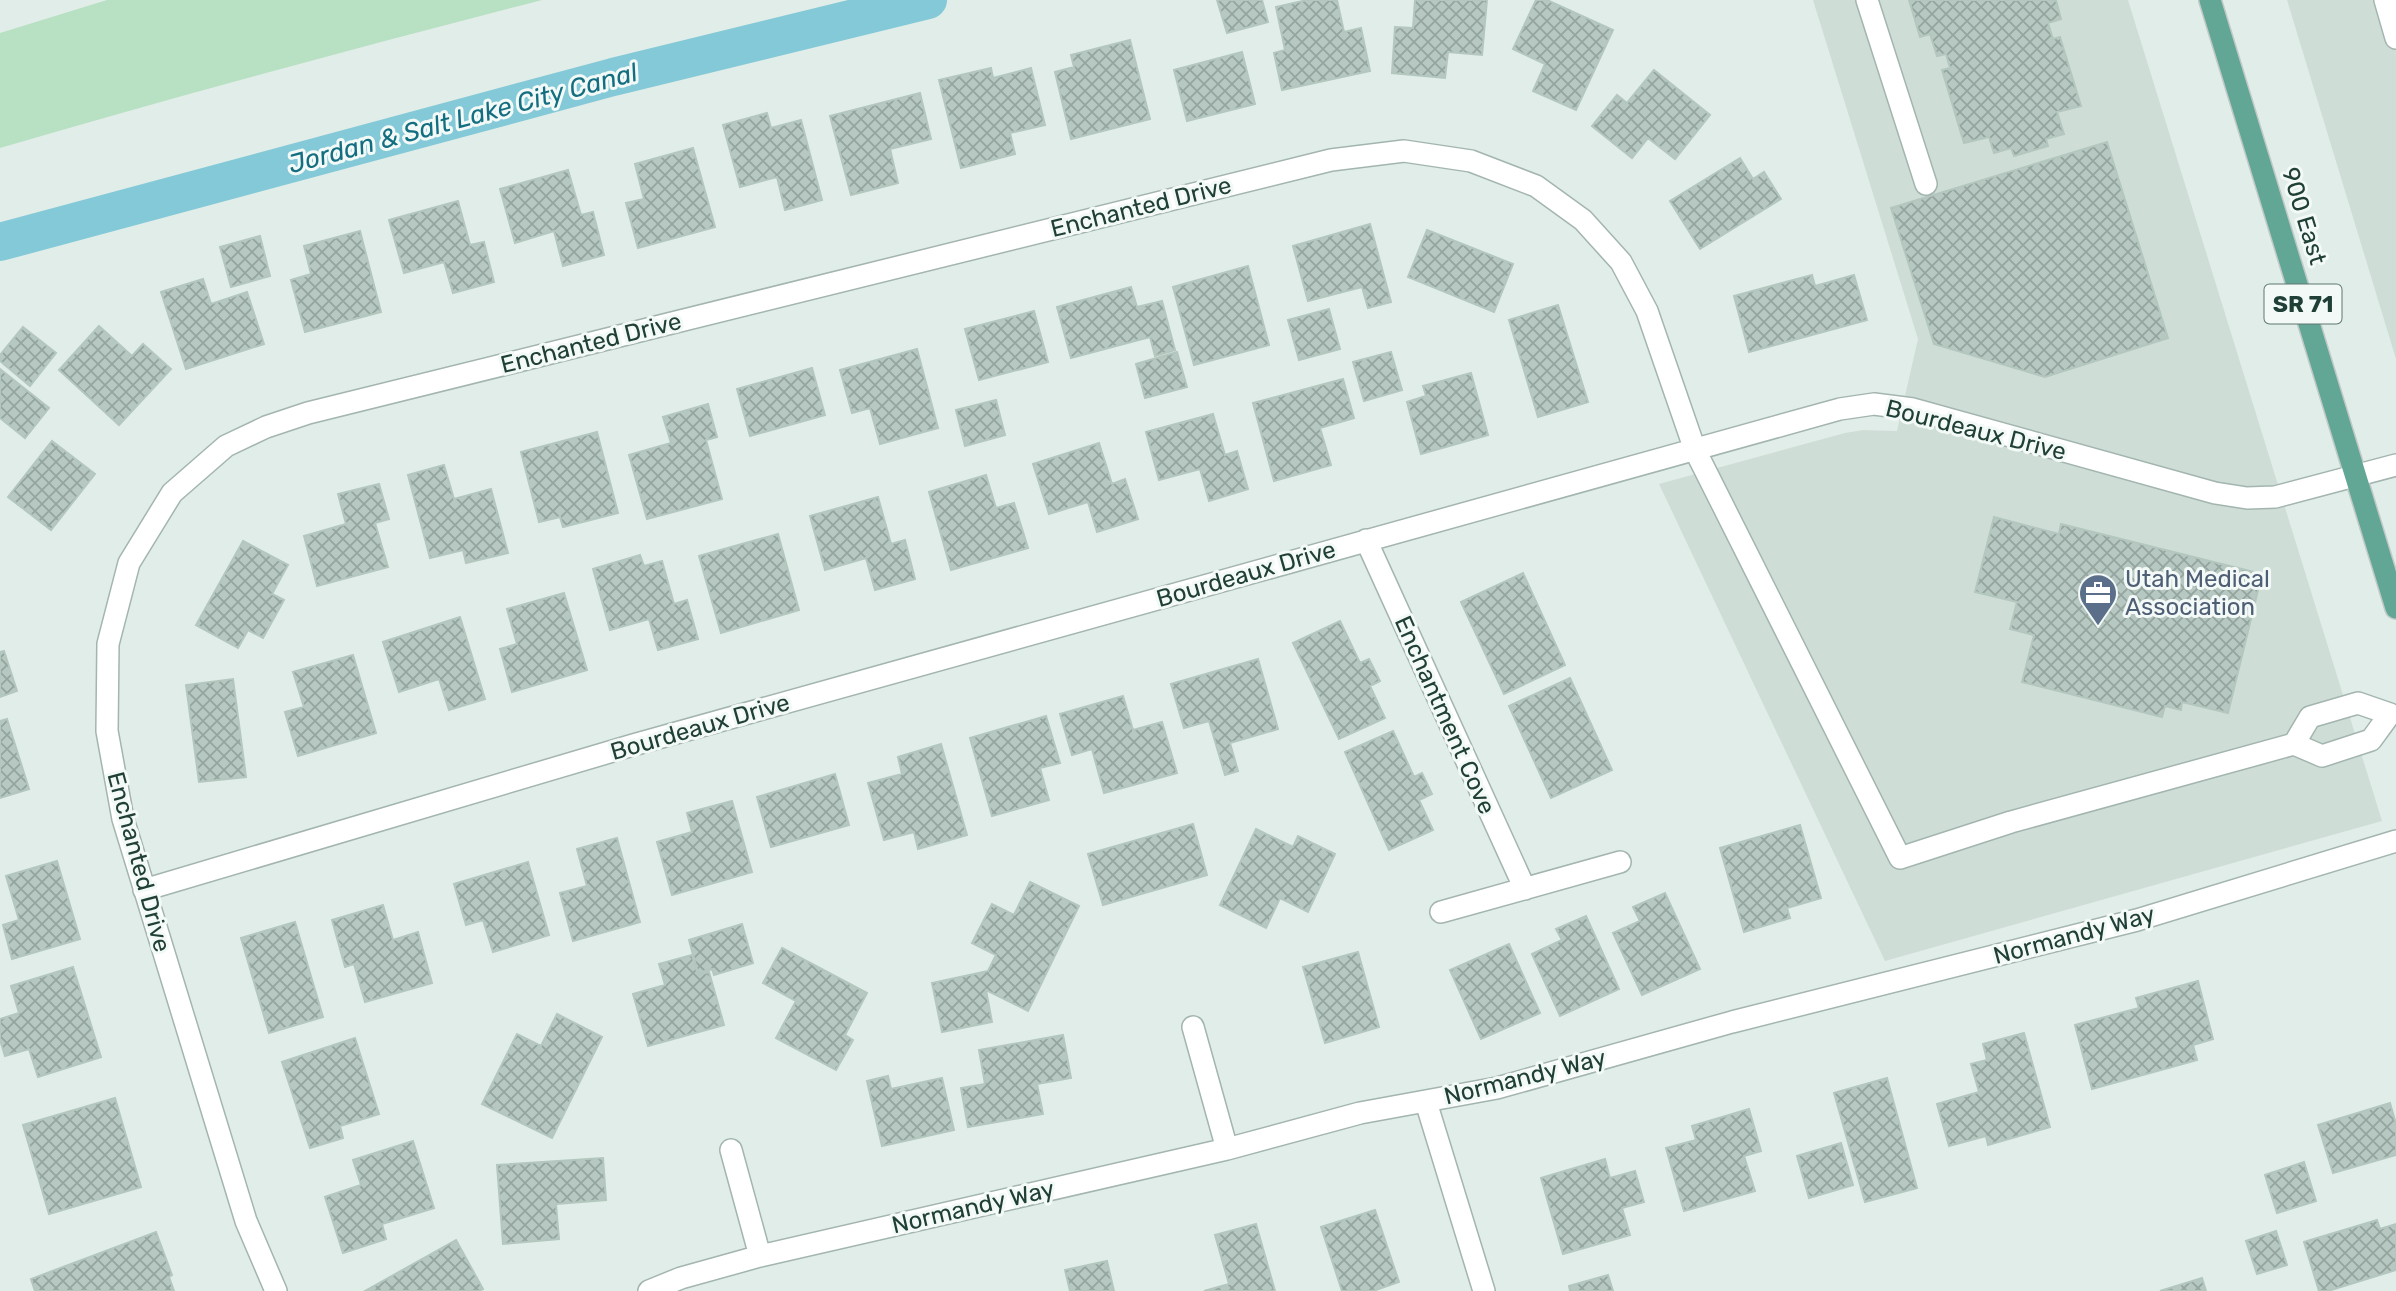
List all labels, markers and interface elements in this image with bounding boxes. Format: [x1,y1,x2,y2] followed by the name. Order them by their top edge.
[285,57,642,180] water label: Jordan & Salt Lake City Canal
[2276,164,2332,268] street label: 900 East
[1048,171,1234,243] street label: Enchanted Drive
[2264,284,2342,324] road number: SR 71
[498,307,684,379] street label: Enchanted Drive
[1883,394,2069,466] street label: Bourdeaux Drive
[1153,535,1339,613] street label: Bourdeaux Drive
[2125,565,2270,621] place label: Utah Medical Association
[2077,572,2119,627] office icon: Utah Medical Association
[1389,612,1501,818] street label: Enchantment Cove
[607,688,793,766] street label: Bourdeaux Drive
[101,769,177,955] street label: Enchanted Drive
[1990,900,2158,970] street label: Normandy Way
[1441,1043,1609,1111] street label: Normandy Way
[889,1175,1057,1239] street label: Normandy Way

